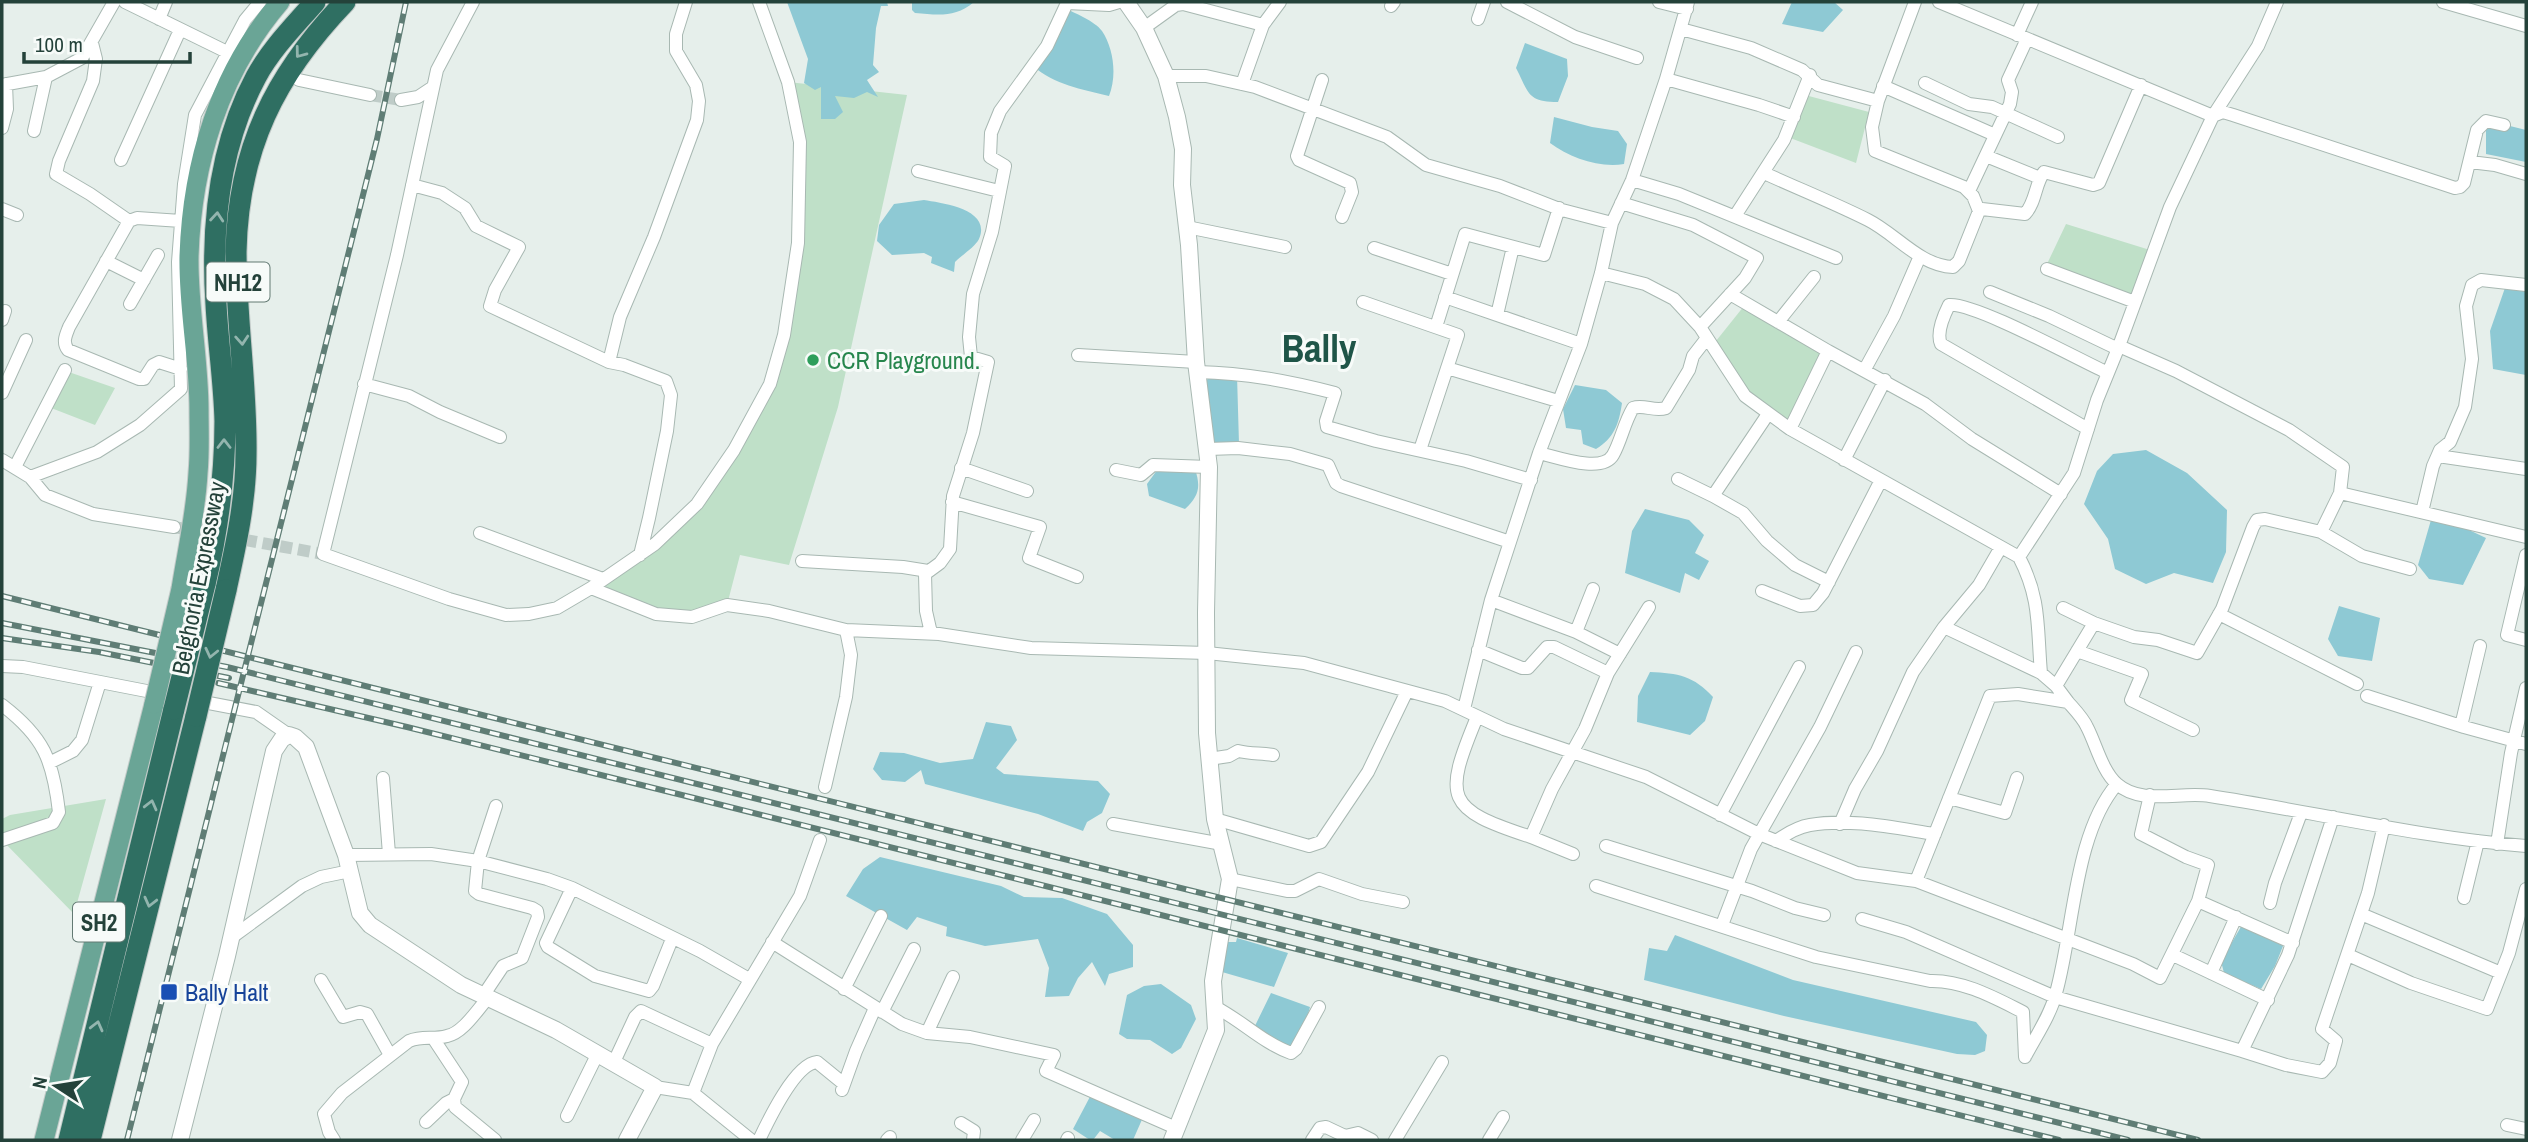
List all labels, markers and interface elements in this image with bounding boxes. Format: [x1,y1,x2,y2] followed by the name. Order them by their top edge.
[24,21,191,65] scale bar
[35,30,83,59] text: 100 m
[296,45,309,58] one-way arrow
[209,211,224,222] one-way arrow
[206,262,270,302] road number: NH12
[1282,323,1357,374] district label: Bally
[234,335,249,346] one-way arrow
[827,344,980,376] place label: CCR Playground.
[805,352,821,368] marker: CCR Playground.
[216,439,232,449] one-way arrow
[164,479,232,677] street label: Belghoria Expressway
[205,647,219,659] one-way arrow
[143,799,157,811] one-way arrow
[144,895,158,907] one-way arrow
[73,903,125,942] road number: SH2
[185,976,269,1008] place label: Bally Halt
[159,982,179,1002] marker: Bally Halt
[89,1020,103,1032] one-way arrow
[21,1051,91,1121] north arrow
[25,1074,53,1091] text: N

